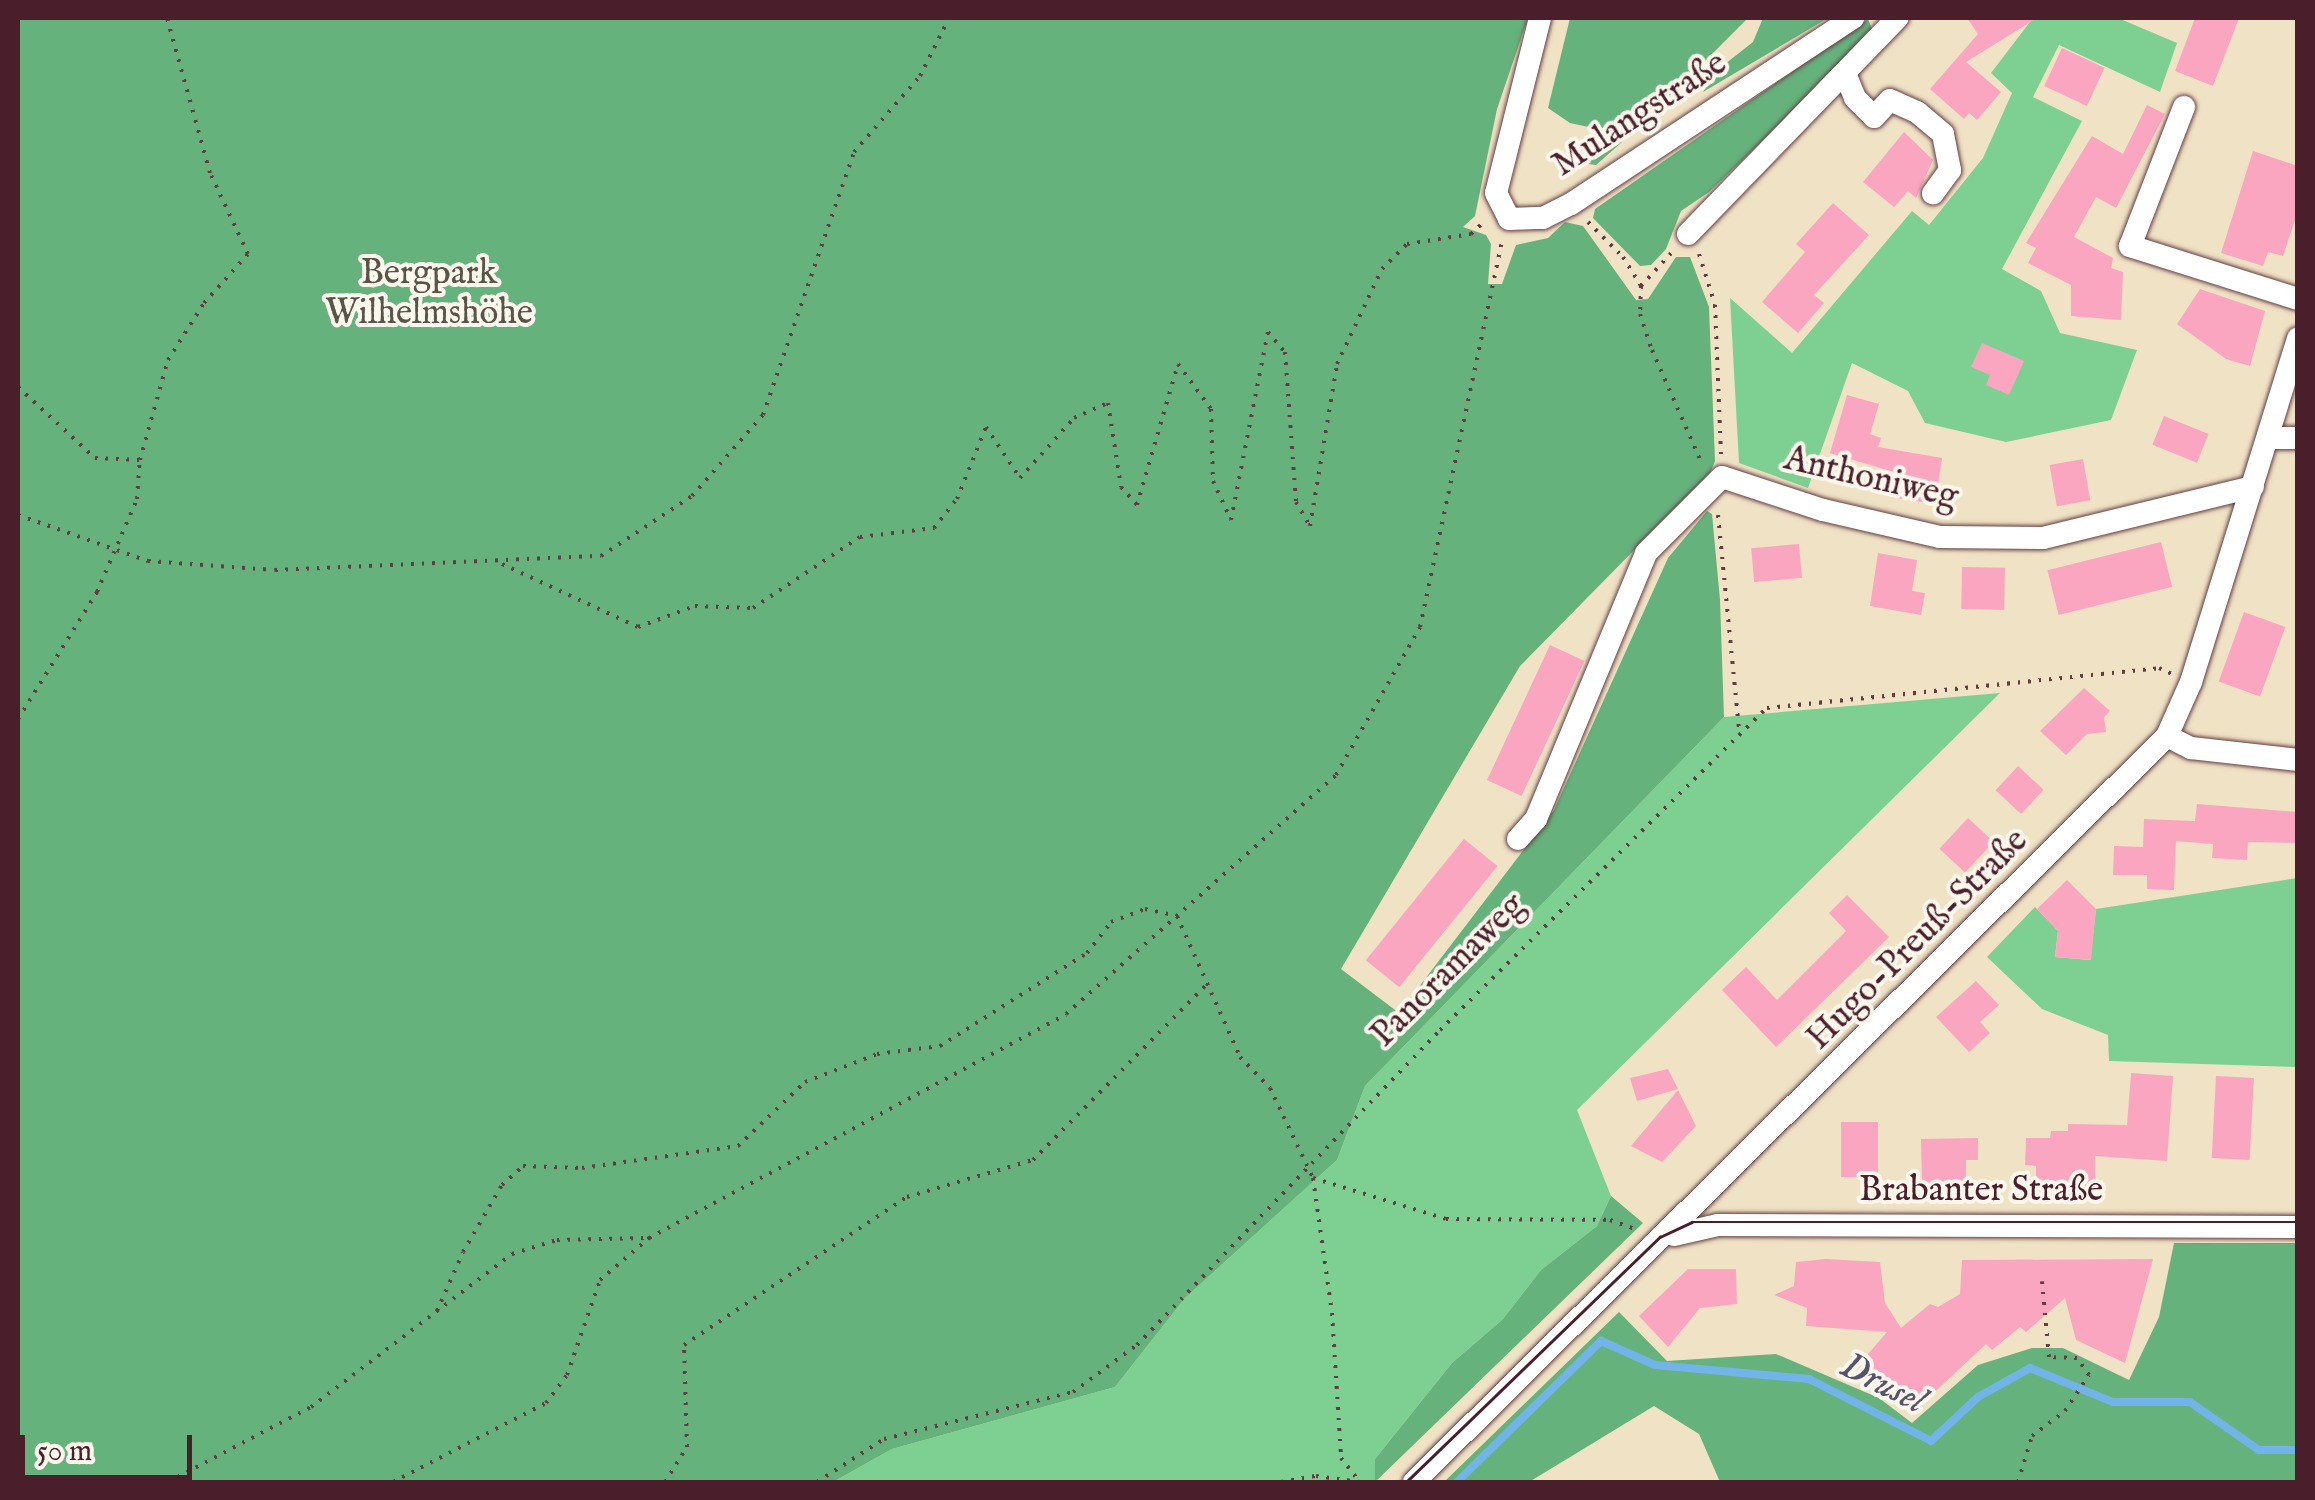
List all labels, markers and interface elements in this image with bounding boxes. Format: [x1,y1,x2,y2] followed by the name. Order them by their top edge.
[1545,43,1735,187] street label: Mulangstraße
[325,253,533,335] park label: Bergpark Wilhelmshöhe
[1780,439,1962,519] street label: Anthoniweg
[1799,821,2037,1059] street label: Hugo-Preuß-Straße
[1363,885,1535,1057] street label: Panoramaweg
[1859,1170,2103,1212] street label: Brabanter Straße
[1832,1344,1932,1426] water label: Drusel
[25,1415,198,1477] scale bar
[37,1433,92,1471] text: 50 m

